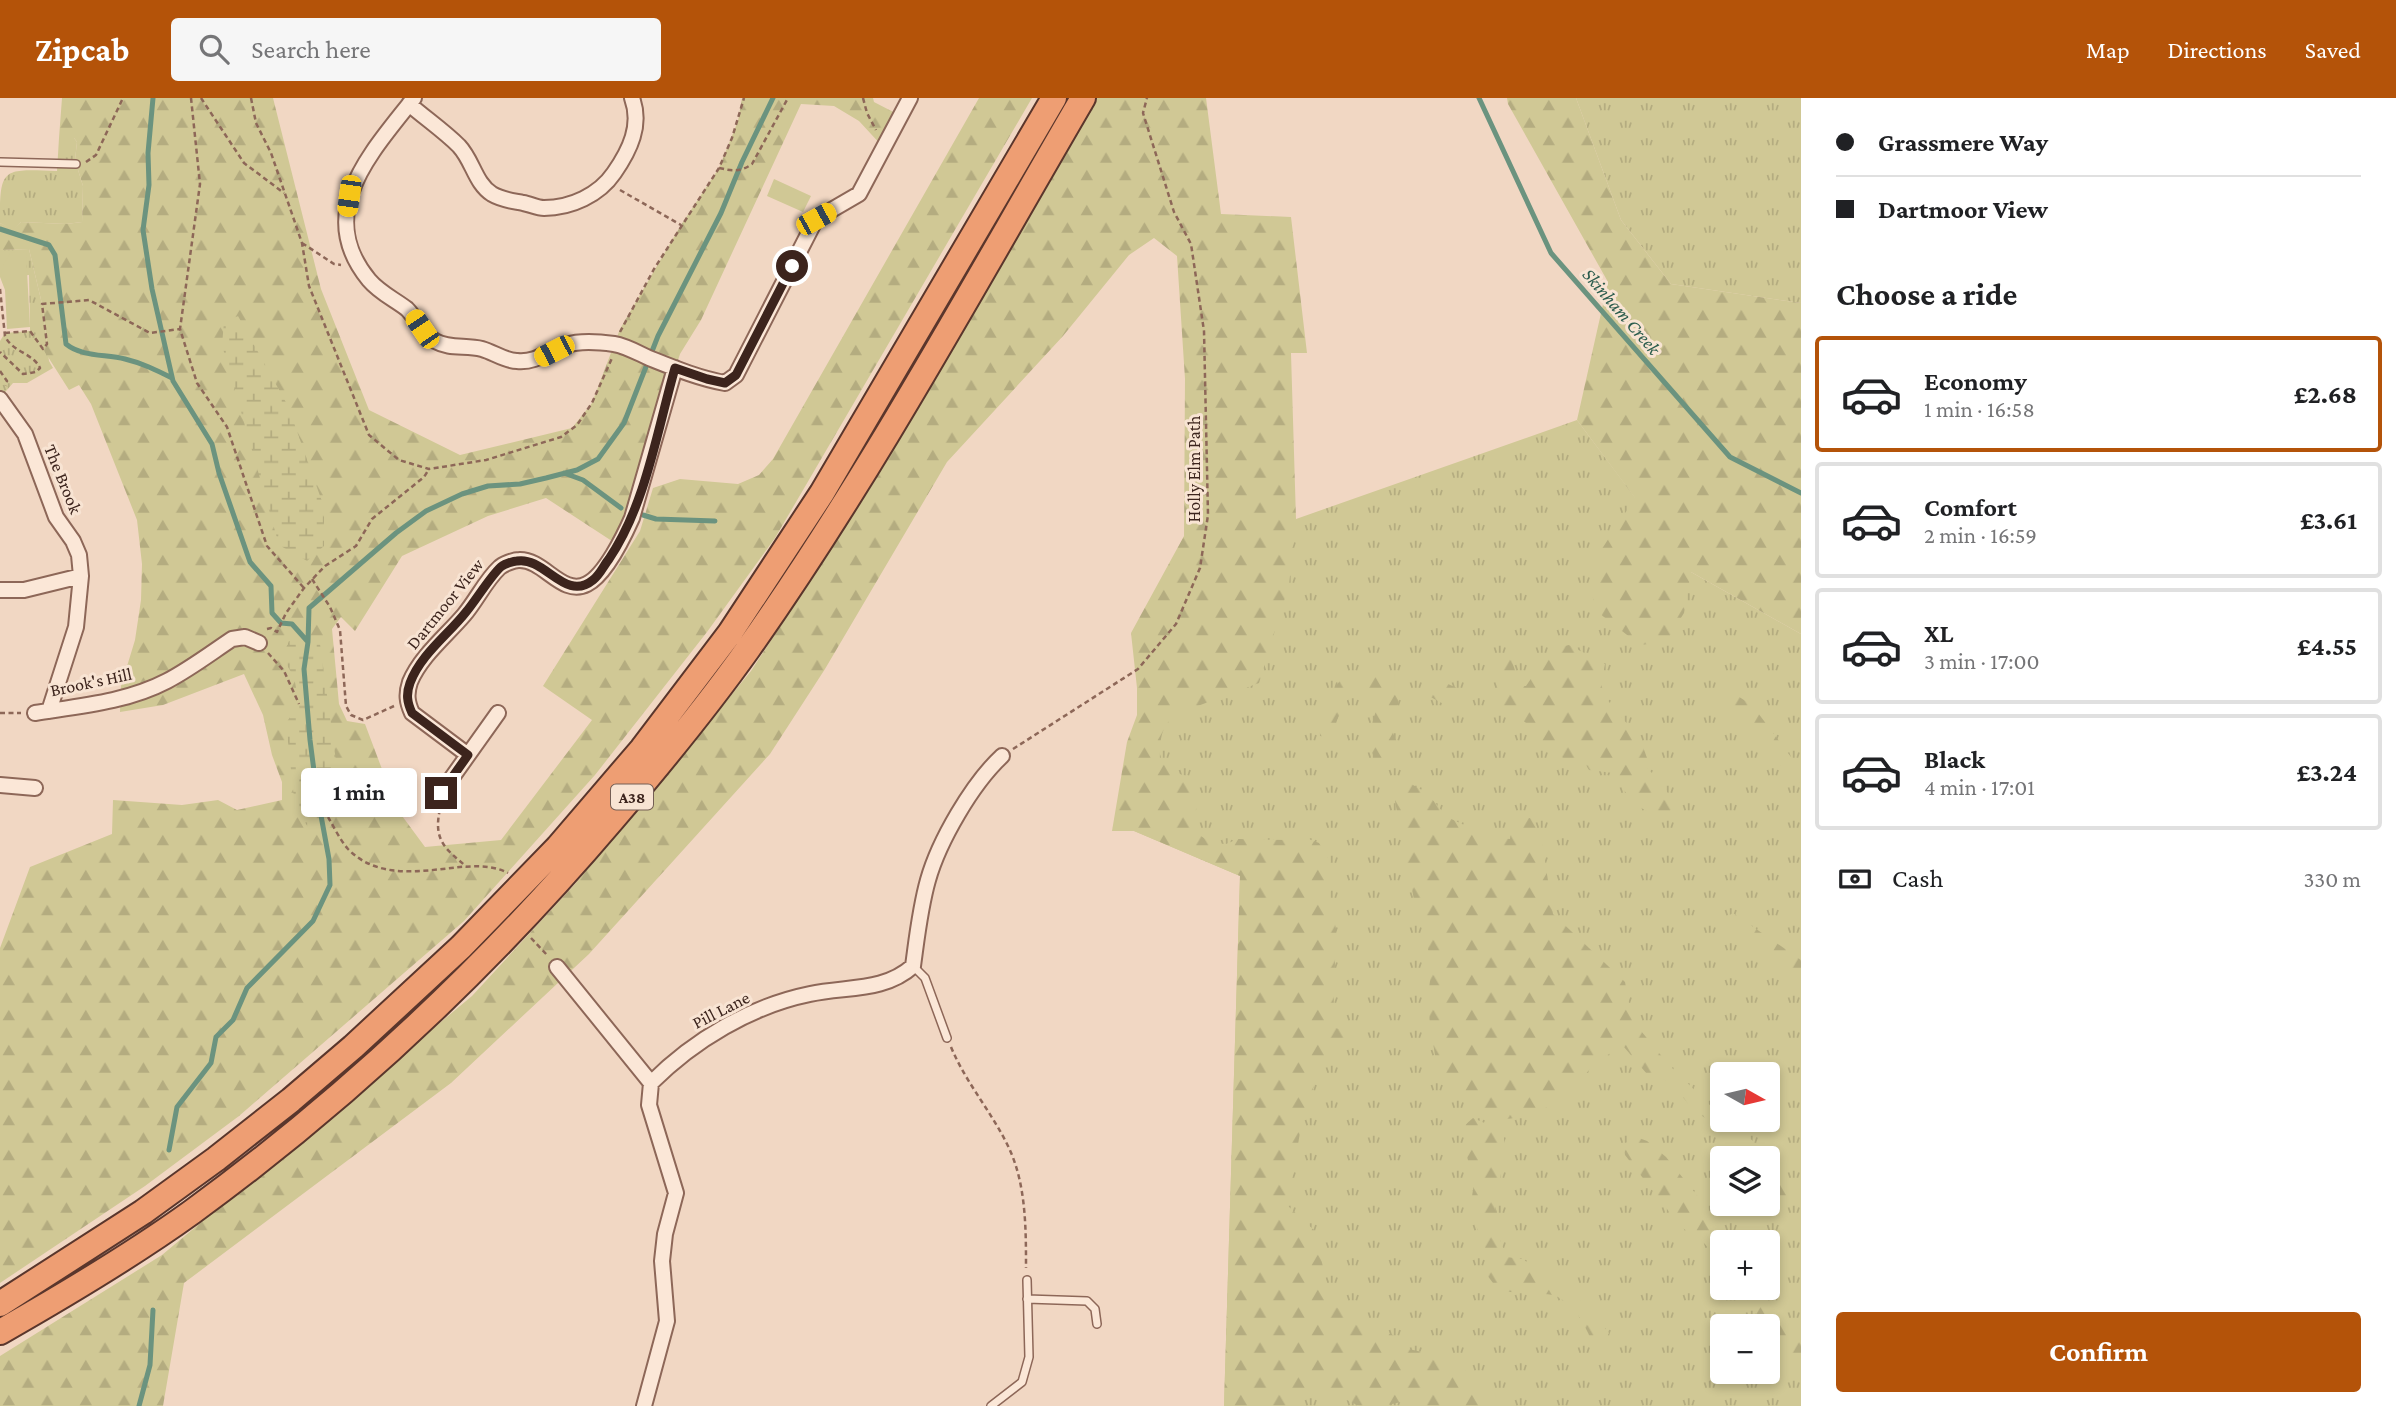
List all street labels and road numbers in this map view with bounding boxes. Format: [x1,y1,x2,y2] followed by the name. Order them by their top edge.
[1184,415,1204,522] street label: Holly Elm Path
[40,441,86,517] street label: The Brook
[402,554,488,653] street label: Dartmoor View
[48,664,134,700] street label: Brook's Hill
[611,784,653,810] road number: A38
[689,987,753,1033] street label: Pill Lane

